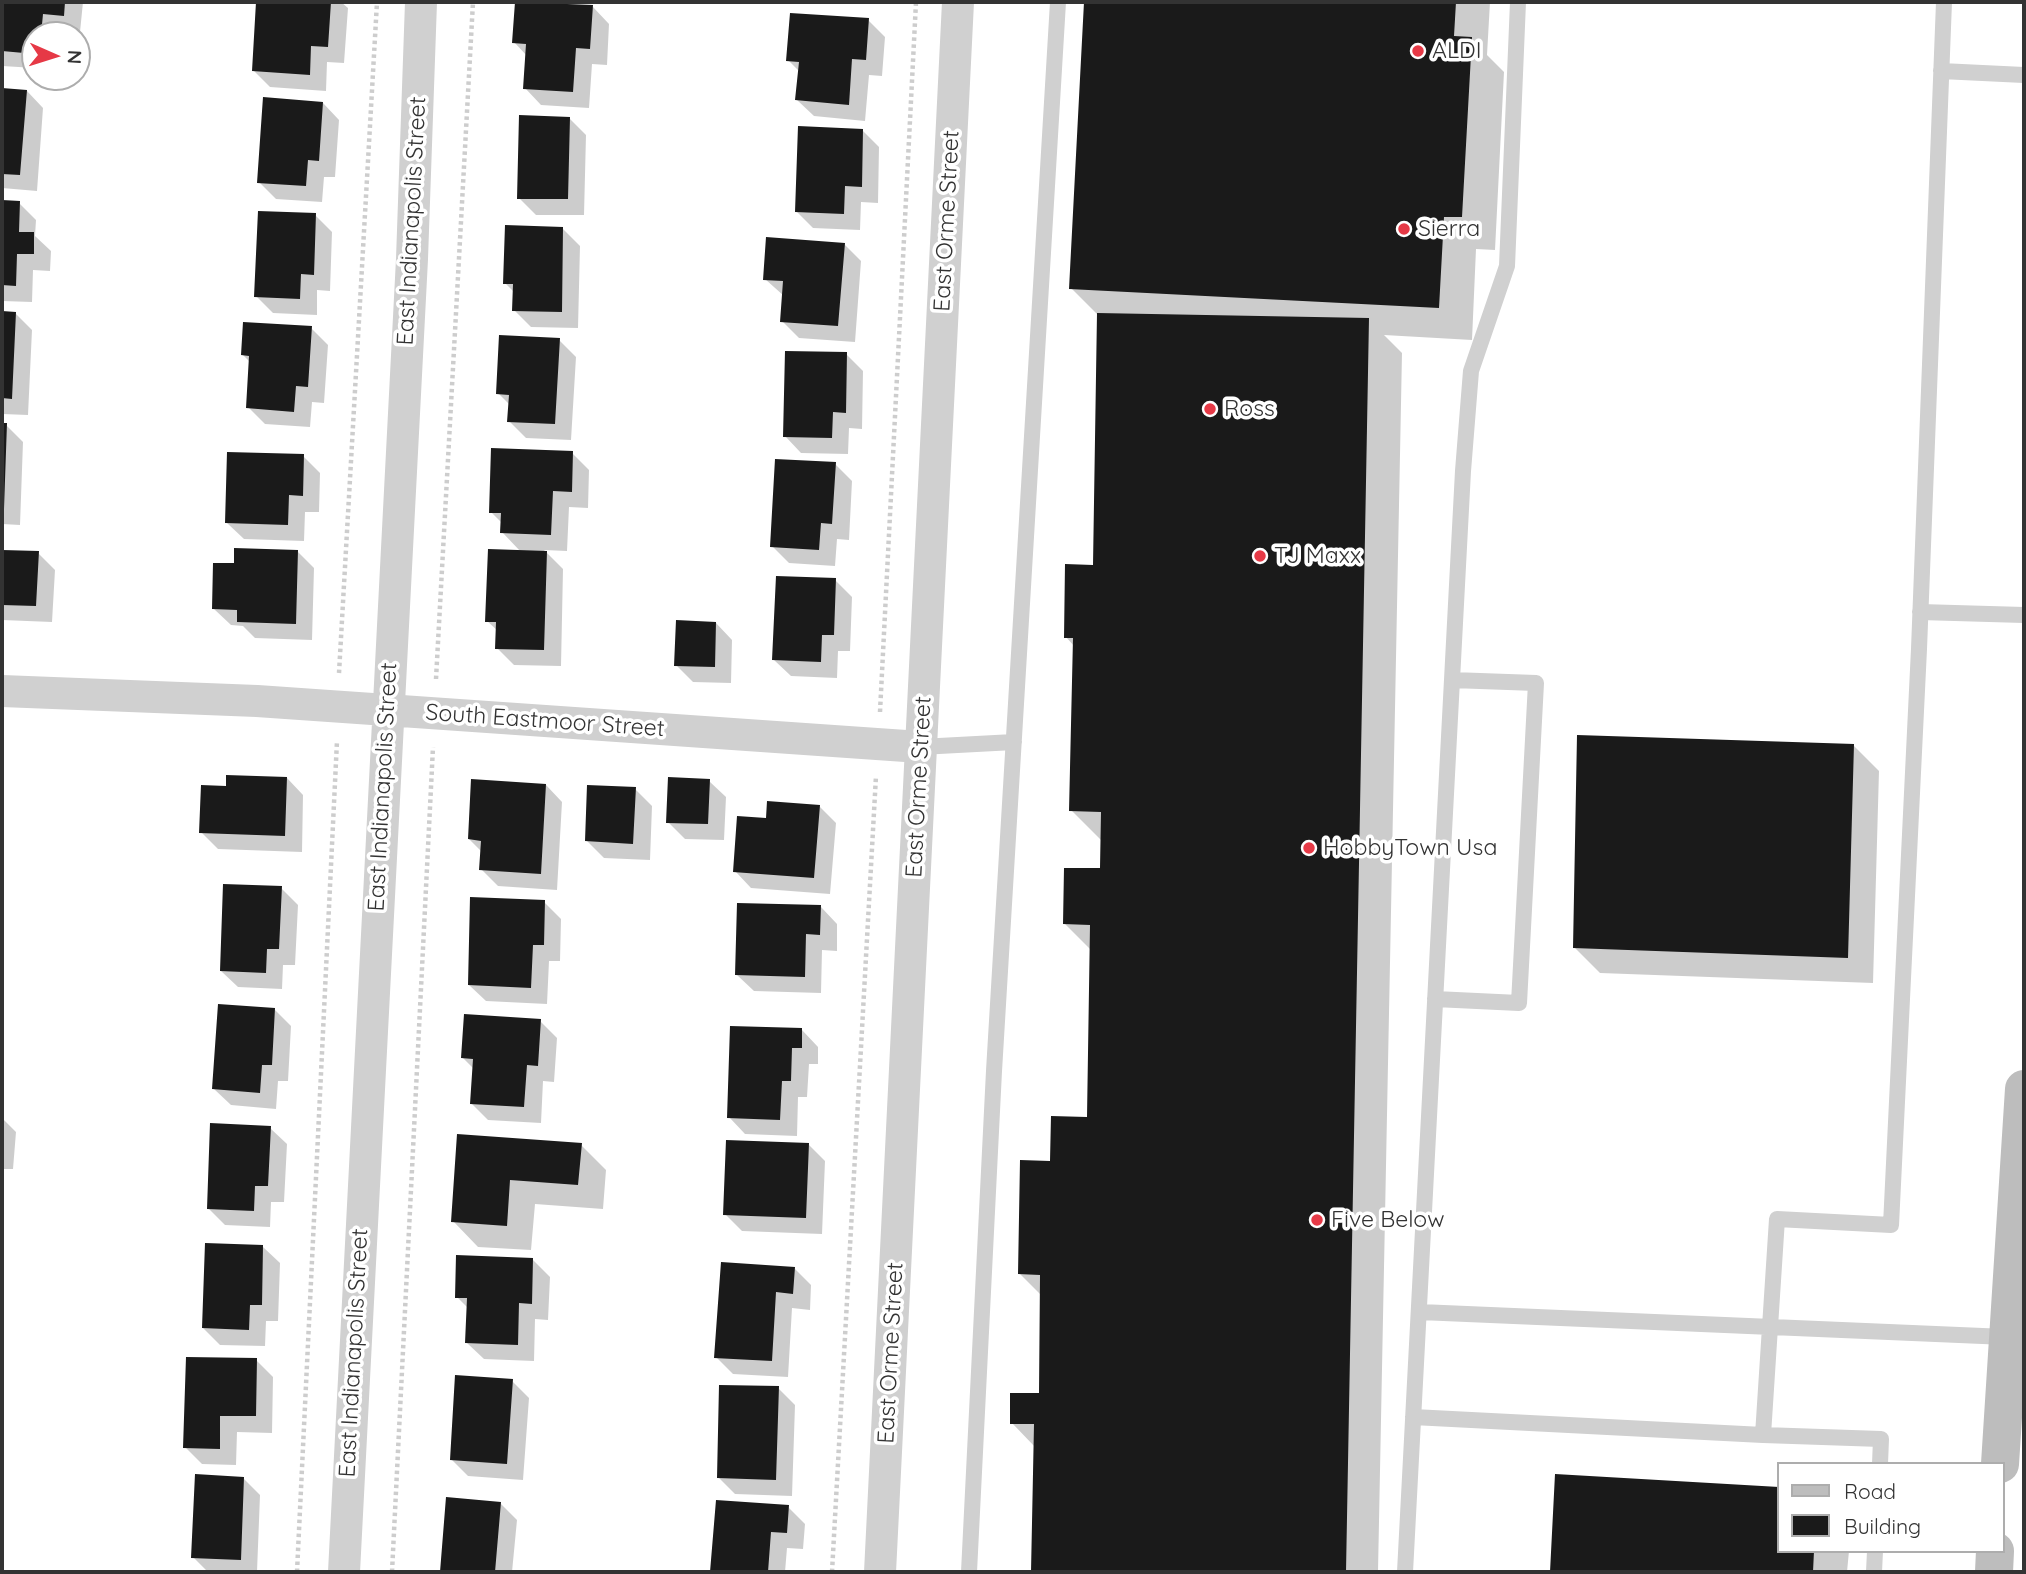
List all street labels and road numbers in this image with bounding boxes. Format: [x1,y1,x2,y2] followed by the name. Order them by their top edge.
[392,96,432,346] street label: East Indianapolis Street
[928,130,966,312] street label: East Orme Street
[363,662,403,912] street label: East Indianapolis Street
[900,696,938,878] street label: East Orme Street
[425,699,665,743] street label: South Eastmoor Street
[334,1228,374,1478] street label: East Indianapolis Street
[872,1262,910,1444] street label: East Orme Street

